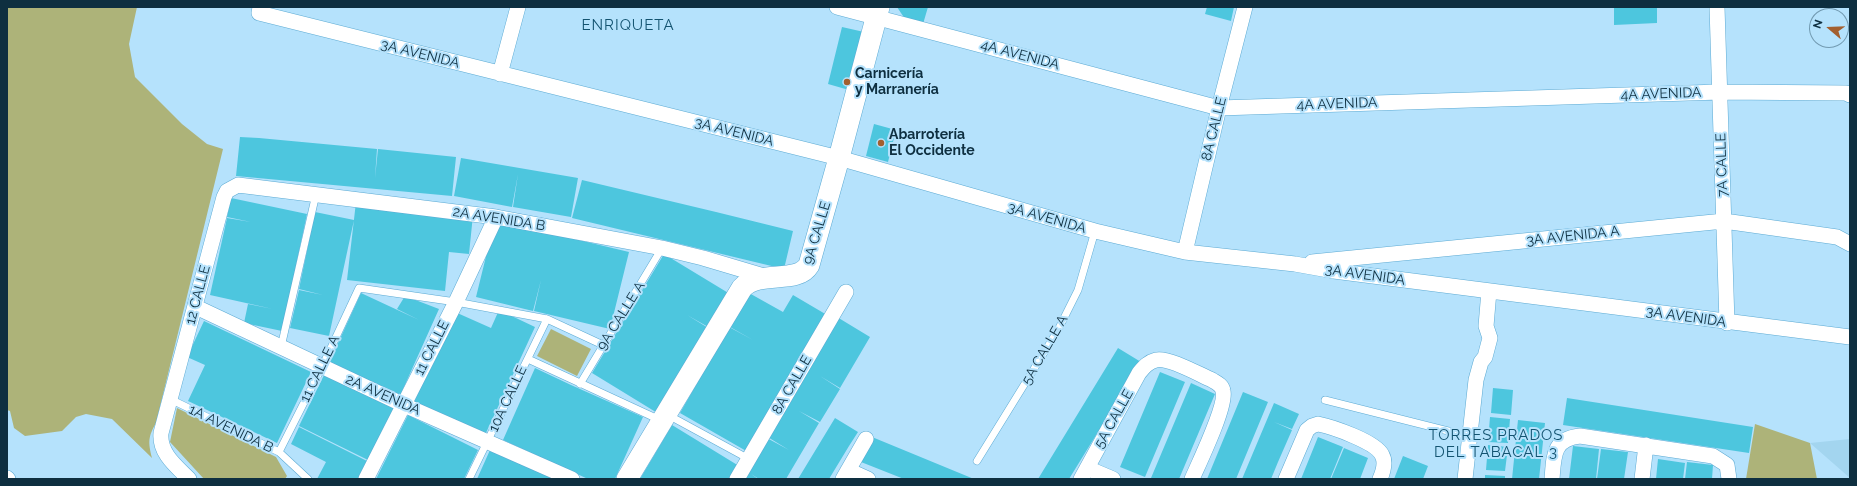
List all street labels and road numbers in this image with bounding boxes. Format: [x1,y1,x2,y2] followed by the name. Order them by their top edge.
[379,36,461,72] street label: 3A AVENIDA
[979,36,1061,74] street label: 4A AVENIDA
[1620,84,1702,104] street label: 4A AVENIDA
[1296,94,1378,114] street label: 4A AVENIDA
[1198,95,1230,163] street label: 8A CALLE
[693,114,775,150] street label: 3A AVENIDA
[1712,133,1732,197] street label: 7A CALLE
[799,199,835,267] street label: 9A CALLE
[1006,199,1088,237] street label: 3A AVENIDA
[452,203,546,235] street label: 2A AVENIDA B
[1526,223,1620,249] street label: 3A AVENIDA A
[1324,261,1406,289] street label: 3A AVENIDA
[182,264,214,326] street label: 12 CALLE
[593,278,649,354] street label: 9A CALLE A
[1645,303,1727,331] street label: 3A AVENIDA
[1018,312,1072,388] street label: 5A CALLE A
[411,318,453,378] street label: 11 CALLE
[297,333,343,405] street label: 11 CALLE A
[768,353,816,417] street label: 8A CALLE
[485,363,531,435] street label: 10A CALLE
[343,371,423,419] street label: 2A AVENIDA
[1091,387,1137,451] street label: 5A CALLE
[186,401,276,457] street label: 1A AVENIDA B

